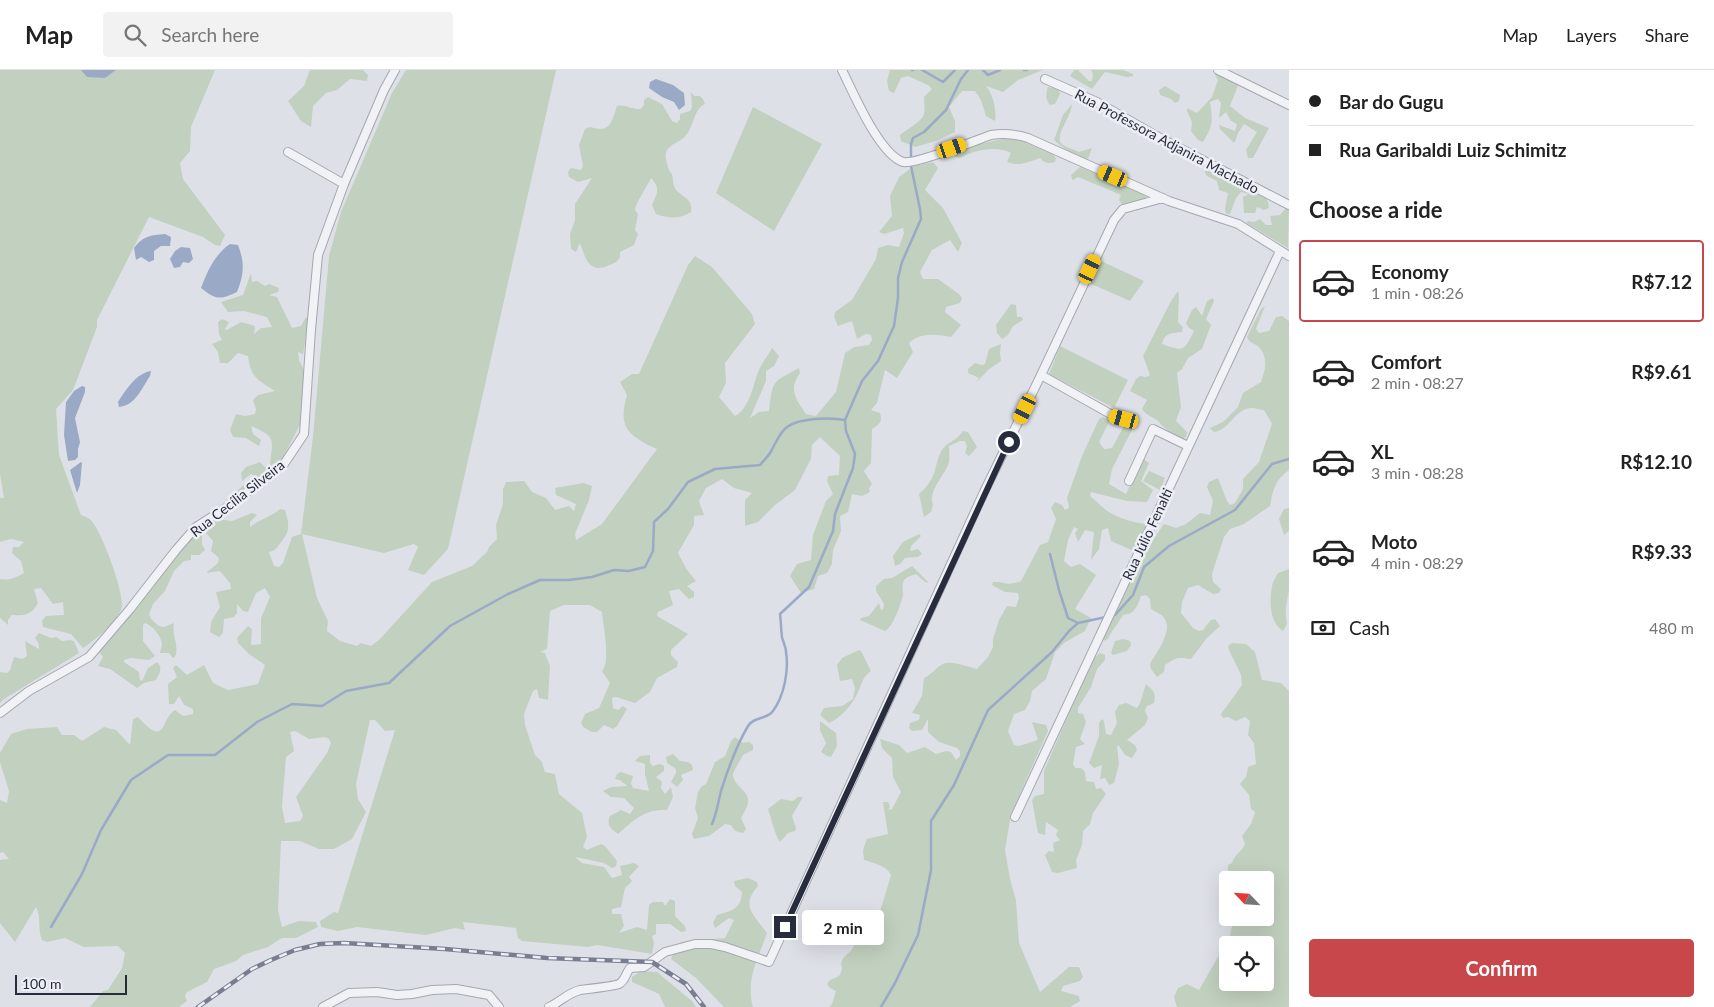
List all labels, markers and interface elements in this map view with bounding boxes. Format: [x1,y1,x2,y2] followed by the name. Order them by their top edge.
[103,12,453,57] search box
[25,20,73,49] text: Map
[121,21,149,49] icon: search
[161,23,259,46] text: Search here
[1502,24,1538,46] text: Map
[1566,24,1617,46] text: Layers
[1645,24,1689,46] text: Share
[1072,85,1262,197] street label: Rua Professora Adjanira Machado
[1339,90,1444,113] text: Bar do Gugu
[935,136,968,160] car
[1339,138,1567,161] text: Rua Garibaldi Luiz Schimitz
[1096,163,1129,189] car
[1309,196,1443,223] text: Choose a ride
[1076,252,1103,286] car
[1311,259,1356,304] icon: car
[1371,260,1449,283] text: Economy
[1631,270,1692,293] text: R$7.12
[1371,283,1464,302] text: 1 min · 08:26
[1311,349,1356,394] icon: car
[1371,350,1442,373] text: Comfort
[1631,360,1692,383] text: R$9.61
[1371,373,1464,392] text: 2 min · 08:27
[1011,392,1038,426] car
[1107,408,1140,430] car
[998,431,1020,453] route start
[1311,439,1356,484] icon: car
[1371,440,1394,463] text: XL
[1620,450,1692,473] text: R$12.10
[187,456,288,540] street label: Rua Cecília Silveira
[1371,463,1464,482] text: 3 min · 08:28
[1118,485,1176,583] street label: Rua Júlio Fenalti
[1311,529,1356,574] icon: car
[1371,530,1417,553] text: Moto
[1631,540,1692,563] text: R$9.33
[1371,553,1464,572] text: 4 min · 08:29
[1309,614,1337,642] icon: cash
[1349,616,1390,639] text: Cash
[1649,618,1694,637] text: 480 m
[1219,871,1274,926] north arrow
[1219,871,1274,991] map controls
[802,910,885,944] callout: 2 min
[774,916,796,938] route end
[823,918,863,937] text: 2 min
[1219,936,1274,991] button: locate
[1309,939,1694,997] button: Confirm
[15,972,128,995] scale bar
[22,975,61,992] text: 100 m

